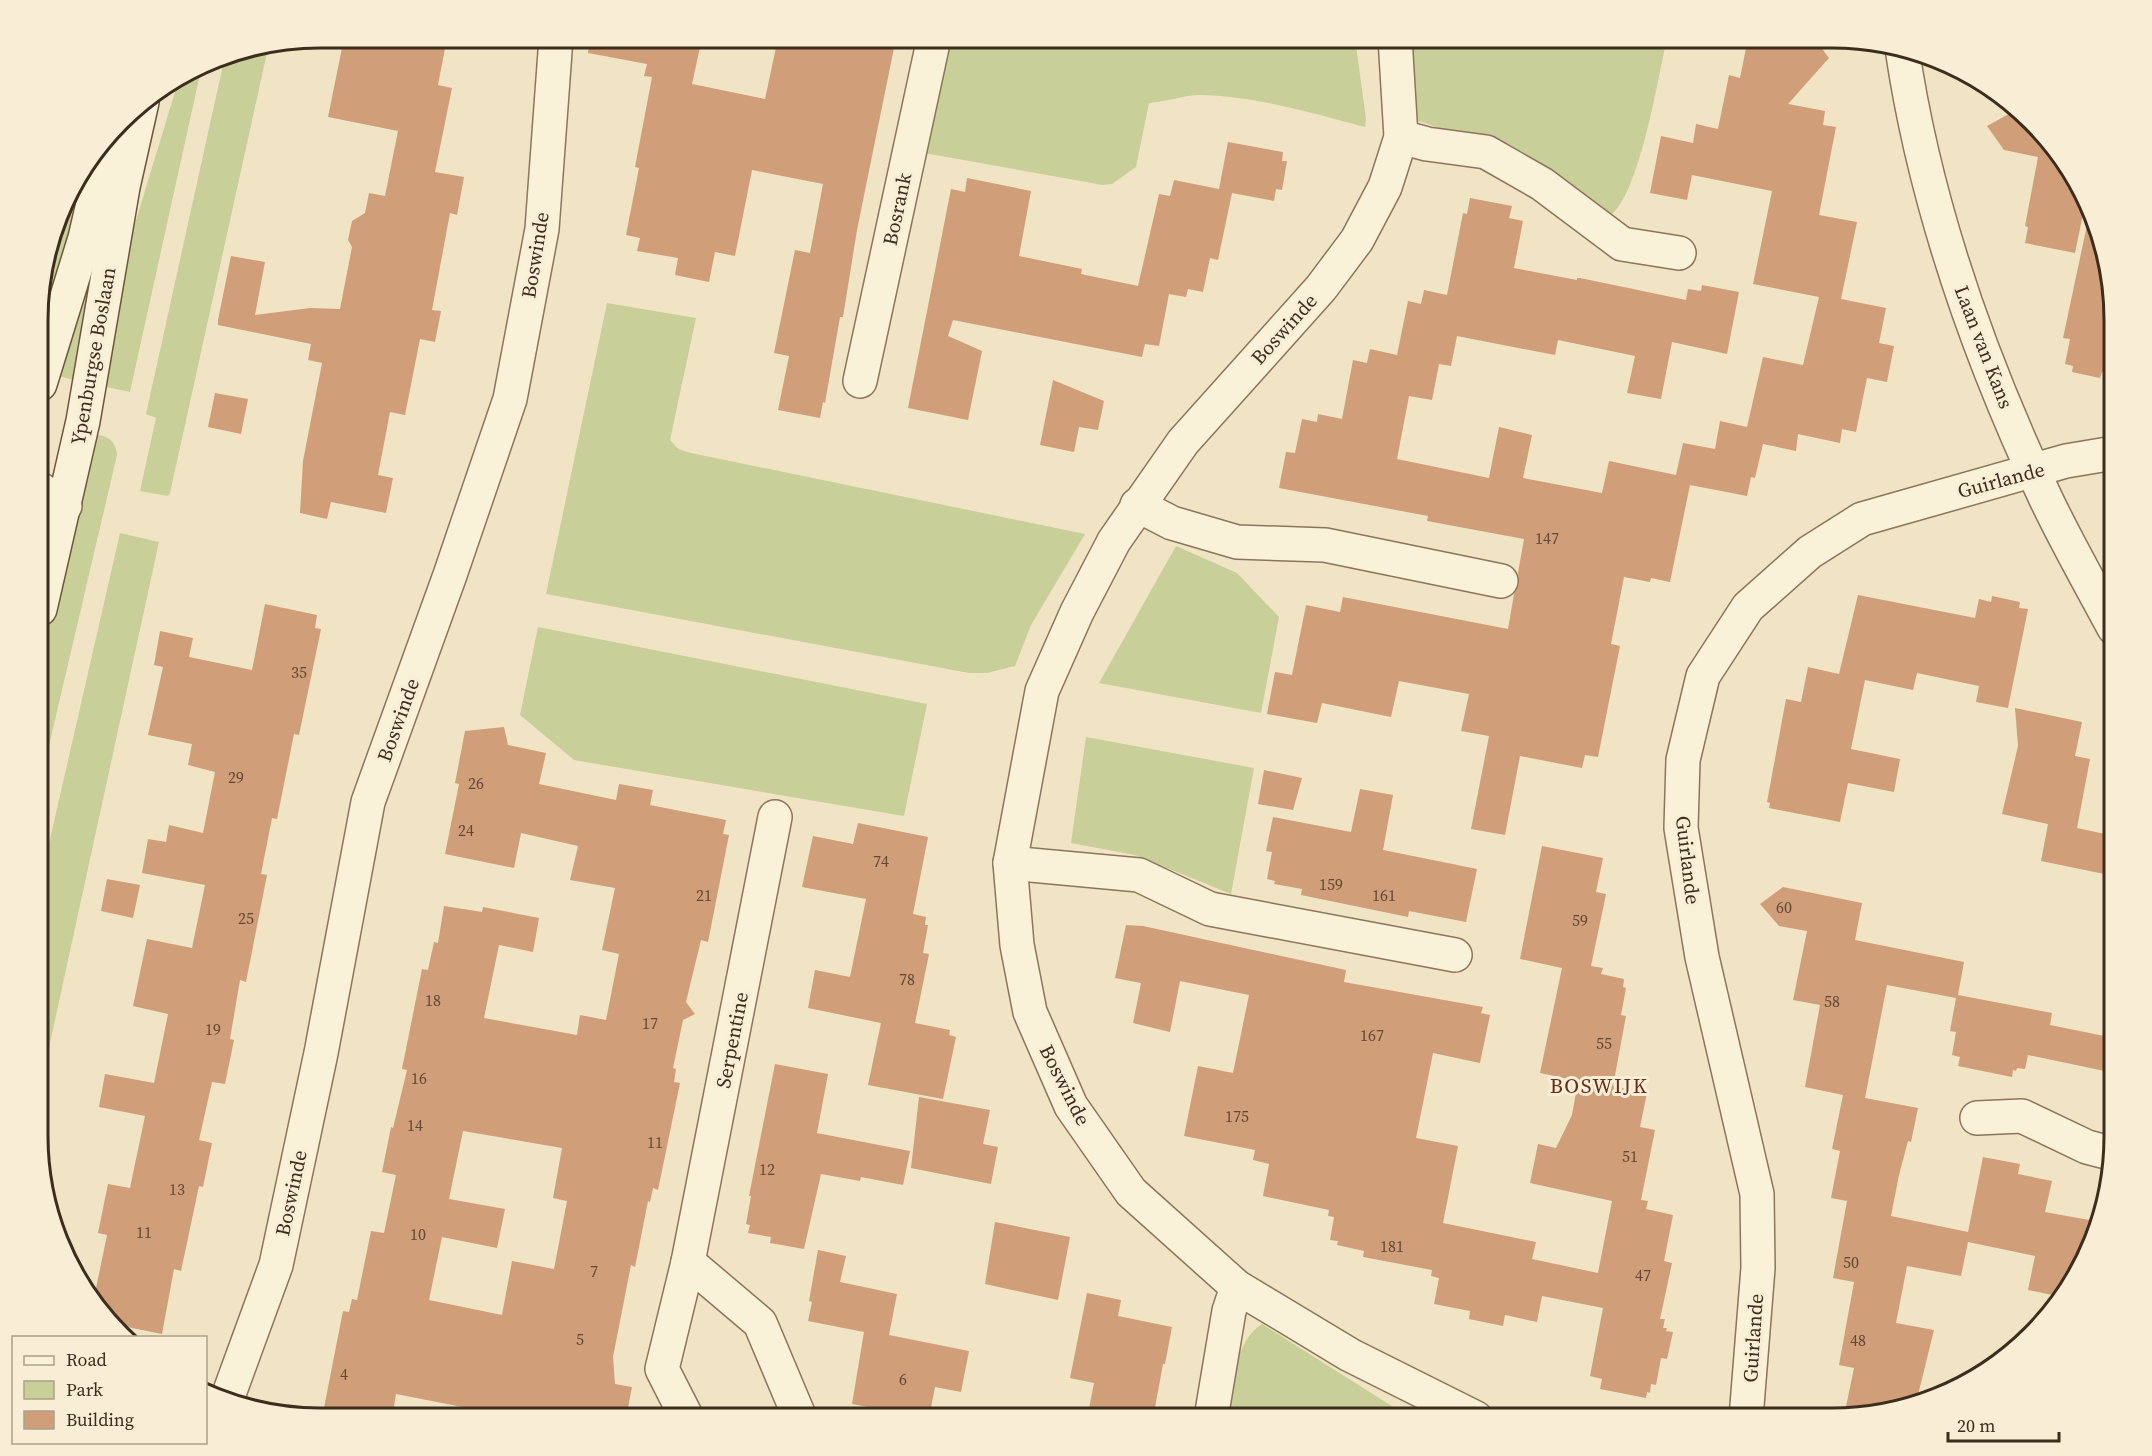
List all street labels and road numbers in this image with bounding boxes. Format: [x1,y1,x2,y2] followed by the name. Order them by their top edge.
[876,170,918,248] street label: Bosrank
[514,210,556,300] street label: Boswinde
[64,265,122,447] street label: Ypenburgse Boslaan
[1948,281,2020,413] street label: Laan van Kans
[1244,287,1324,371] street label: Boswinde
[1954,455,2048,505] street label: Guirlande
[370,674,426,766] street label: Boswinde
[1669,814,1707,906] street label: Guirlande
[709,989,755,1091] street label: Serpentine
[1033,1040,1097,1130] street label: Boswinde
[268,1147,314,1239] street label: Boswinde
[1736,1293,1770,1383] street label: Guirlande

